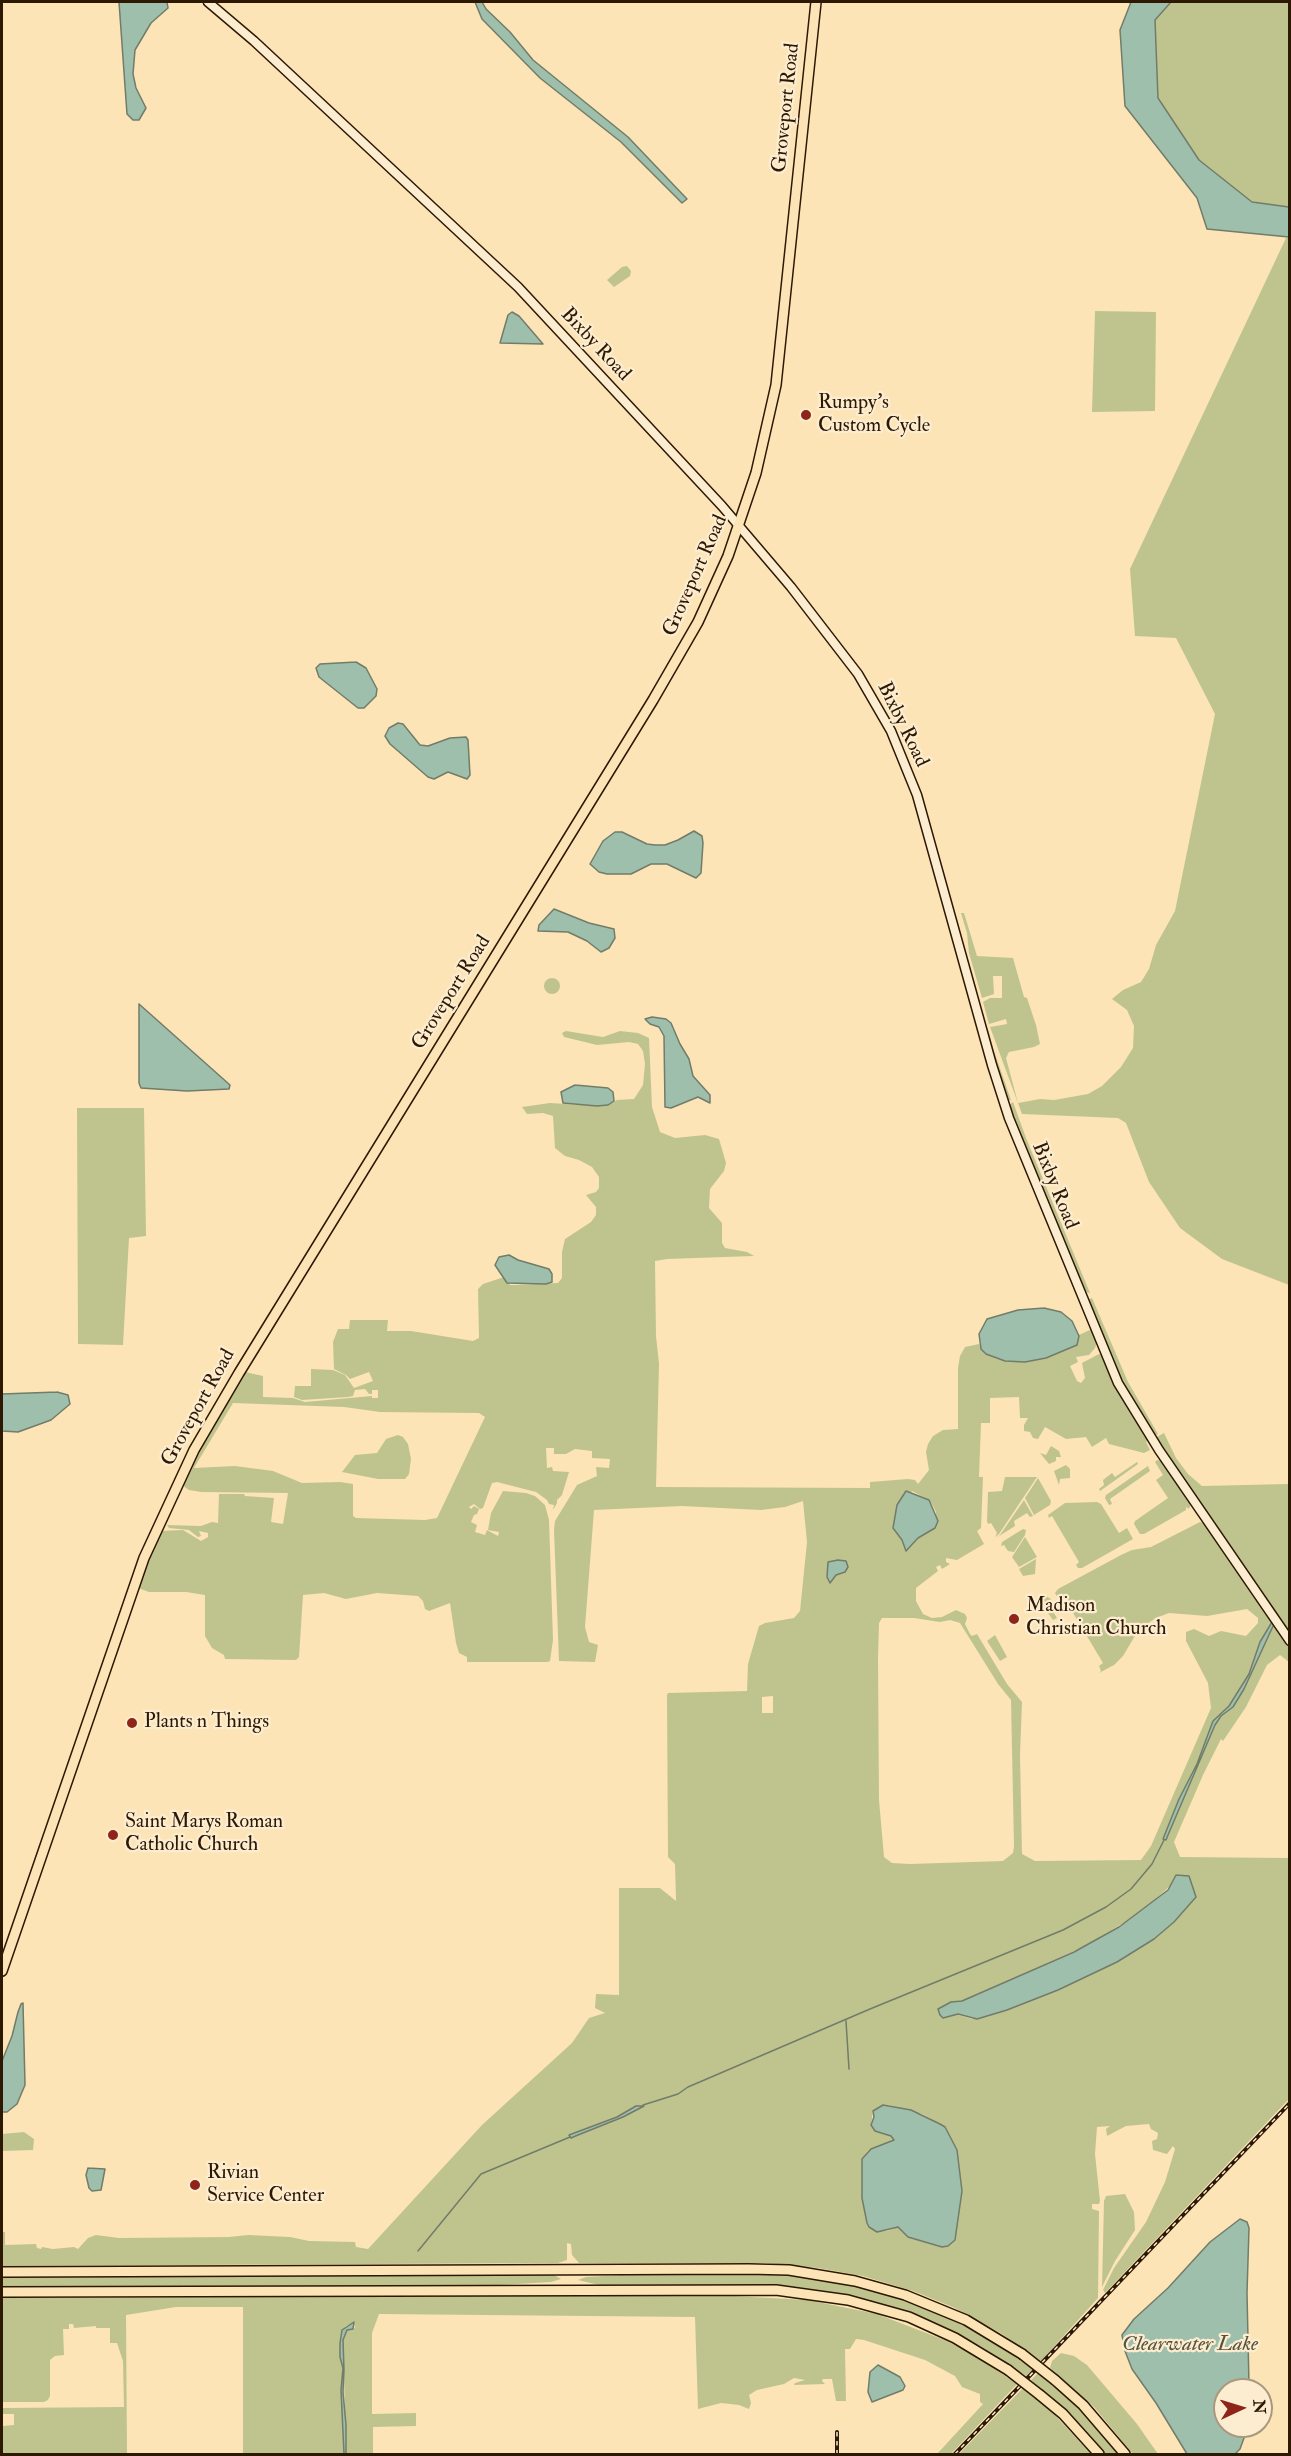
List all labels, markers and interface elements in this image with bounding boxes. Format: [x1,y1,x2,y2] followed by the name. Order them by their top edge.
[768,42,806,174] street label: Groveport Road
[555,303,635,387] street label: Bixby Road
[818,392,930,439] place label: Rumpy's Custom Cycle
[799,408,813,422] marker: Rumpy's Custom Cycle
[659,512,733,640] street label: Groveport Road
[871,679,933,771] street label: Bixby Road
[407,931,497,1055] street label: Groveport Road
[1026,1139,1082,1233] street label: Bixby Road
[157,1345,241,1471] street label: Groveport Road
[1026,1595,1167,1642] place label: Madison Christian Church
[1007,1612,1021,1626] marker: Madison Christian Church
[144,1711,269,1735] place label: Plants n Things
[125,1716,139,1730] marker: Plants n Things
[125,1811,283,1858] place label: Saint Marys Roman Catholic Church
[106,1828,120,1842] marker: Saint Marys Roman Catholic Church
[207,2162,324,2209] place label: Rivian Service Center
[188,2178,202,2192] marker: Rivian Service Center
[1122,2332,1258,2358] water label: Clearwater Lake
[1213,2378,1273,2438] north arrow
[1248,2399,1269,2415] text: N

